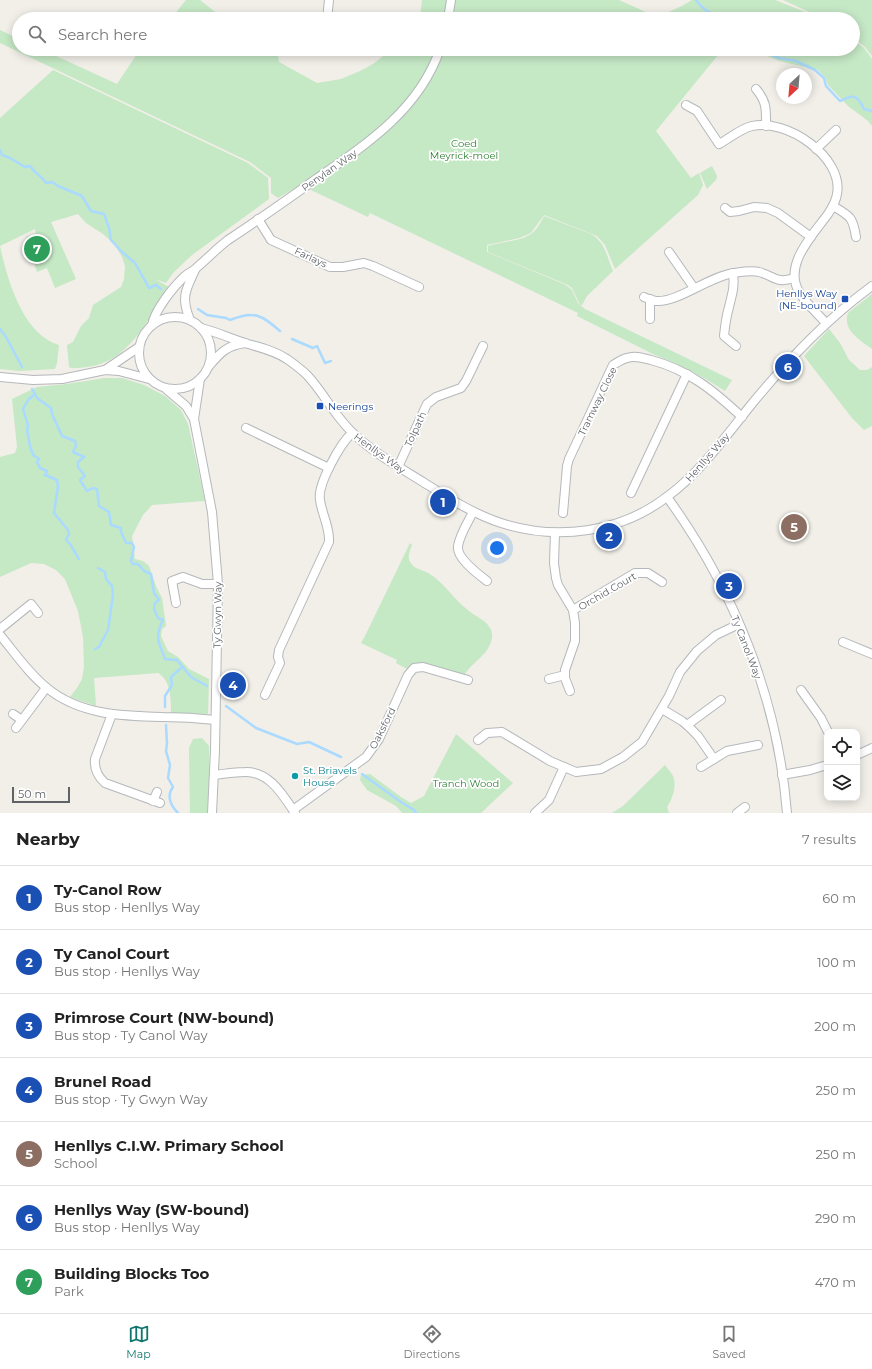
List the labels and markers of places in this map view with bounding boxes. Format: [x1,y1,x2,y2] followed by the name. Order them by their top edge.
[24,234,50,264] pin: 7
[776,287,838,312] place label: Henllys Way (NE-bound)
[840,294,850,304] marker: Henllys Way (NE-bound)
[775,352,801,382] pin: 6
[328,400,373,413] place label: Neerings
[315,401,325,411] marker: Neerings
[430,487,456,517] pin: 1
[781,512,807,542] pin: 5
[596,521,622,551] pin: 2
[716,571,742,601] pin: 3
[220,670,246,700] pin: 4
[303,764,357,789] place label: St. Briavels House
[290,771,300,781] marker: St. Briavels House

